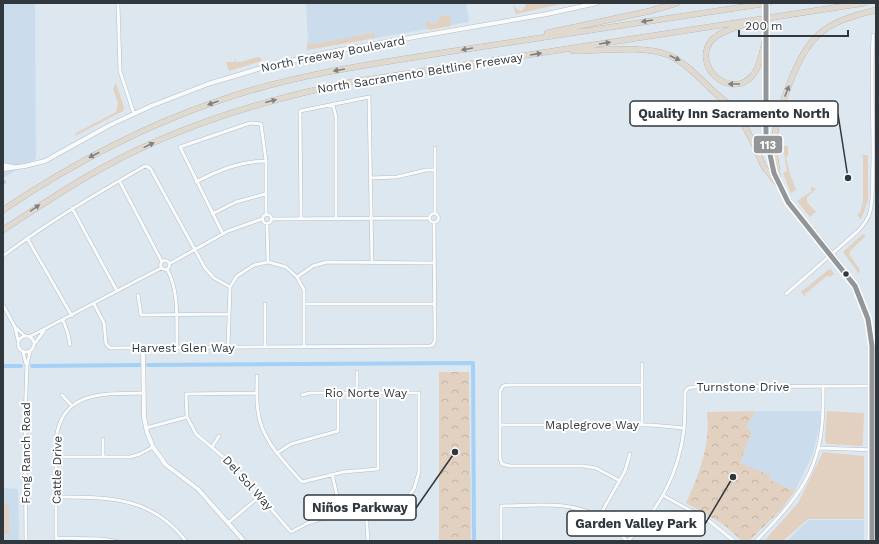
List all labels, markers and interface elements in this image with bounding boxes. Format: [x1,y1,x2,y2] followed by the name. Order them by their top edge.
[739,12,848,38] scale bar
[641,18,653,24] one-way arrow
[745,19,782,33] text: 200 m
[260,33,406,75] street label: North Freeway Boulevard
[599,40,611,46] one-way arrow
[461,46,473,52] one-way arrow
[316,50,525,96] street label: North Sacramento Beltline Freeway
[530,51,543,57] one-way arrow
[669,55,680,61] one-way arrow
[333,67,345,73] one-way arrow
[727,81,740,87] one-way arrow
[784,85,790,97] one-way arrow
[264,97,277,103] one-way arrow
[207,100,219,106] one-way arrow
[630,101,838,126] callout: Quality Inn Sacramento North
[638,106,830,121] text: Quality Inn Sacramento North
[753,135,783,154] line badge: 113
[760,139,776,152] text: 113
[143,142,154,148] one-way arrow
[88,151,100,158] one-way arrow
[30,205,41,212] one-way arrow
[841,269,851,279] unlabelled marker
[131,341,235,355] street label: Harvest Glen Way
[696,380,790,394] street label: Turnstone Drive
[325,386,408,400] street label: Rio Norte Way
[19,402,33,504] street label: Fong Ranch Road
[545,418,640,432] street label: Maplegrove Way
[49,436,65,504] street label: Cattle Drive
[220,453,277,514] street label: Del Sol Way
[304,495,416,520] callout: Niños Parkway
[312,500,409,515] text: Niños Parkway
[567,511,705,536] callout: Garden Valley Park
[575,516,698,531] text: Garden Valley Park

